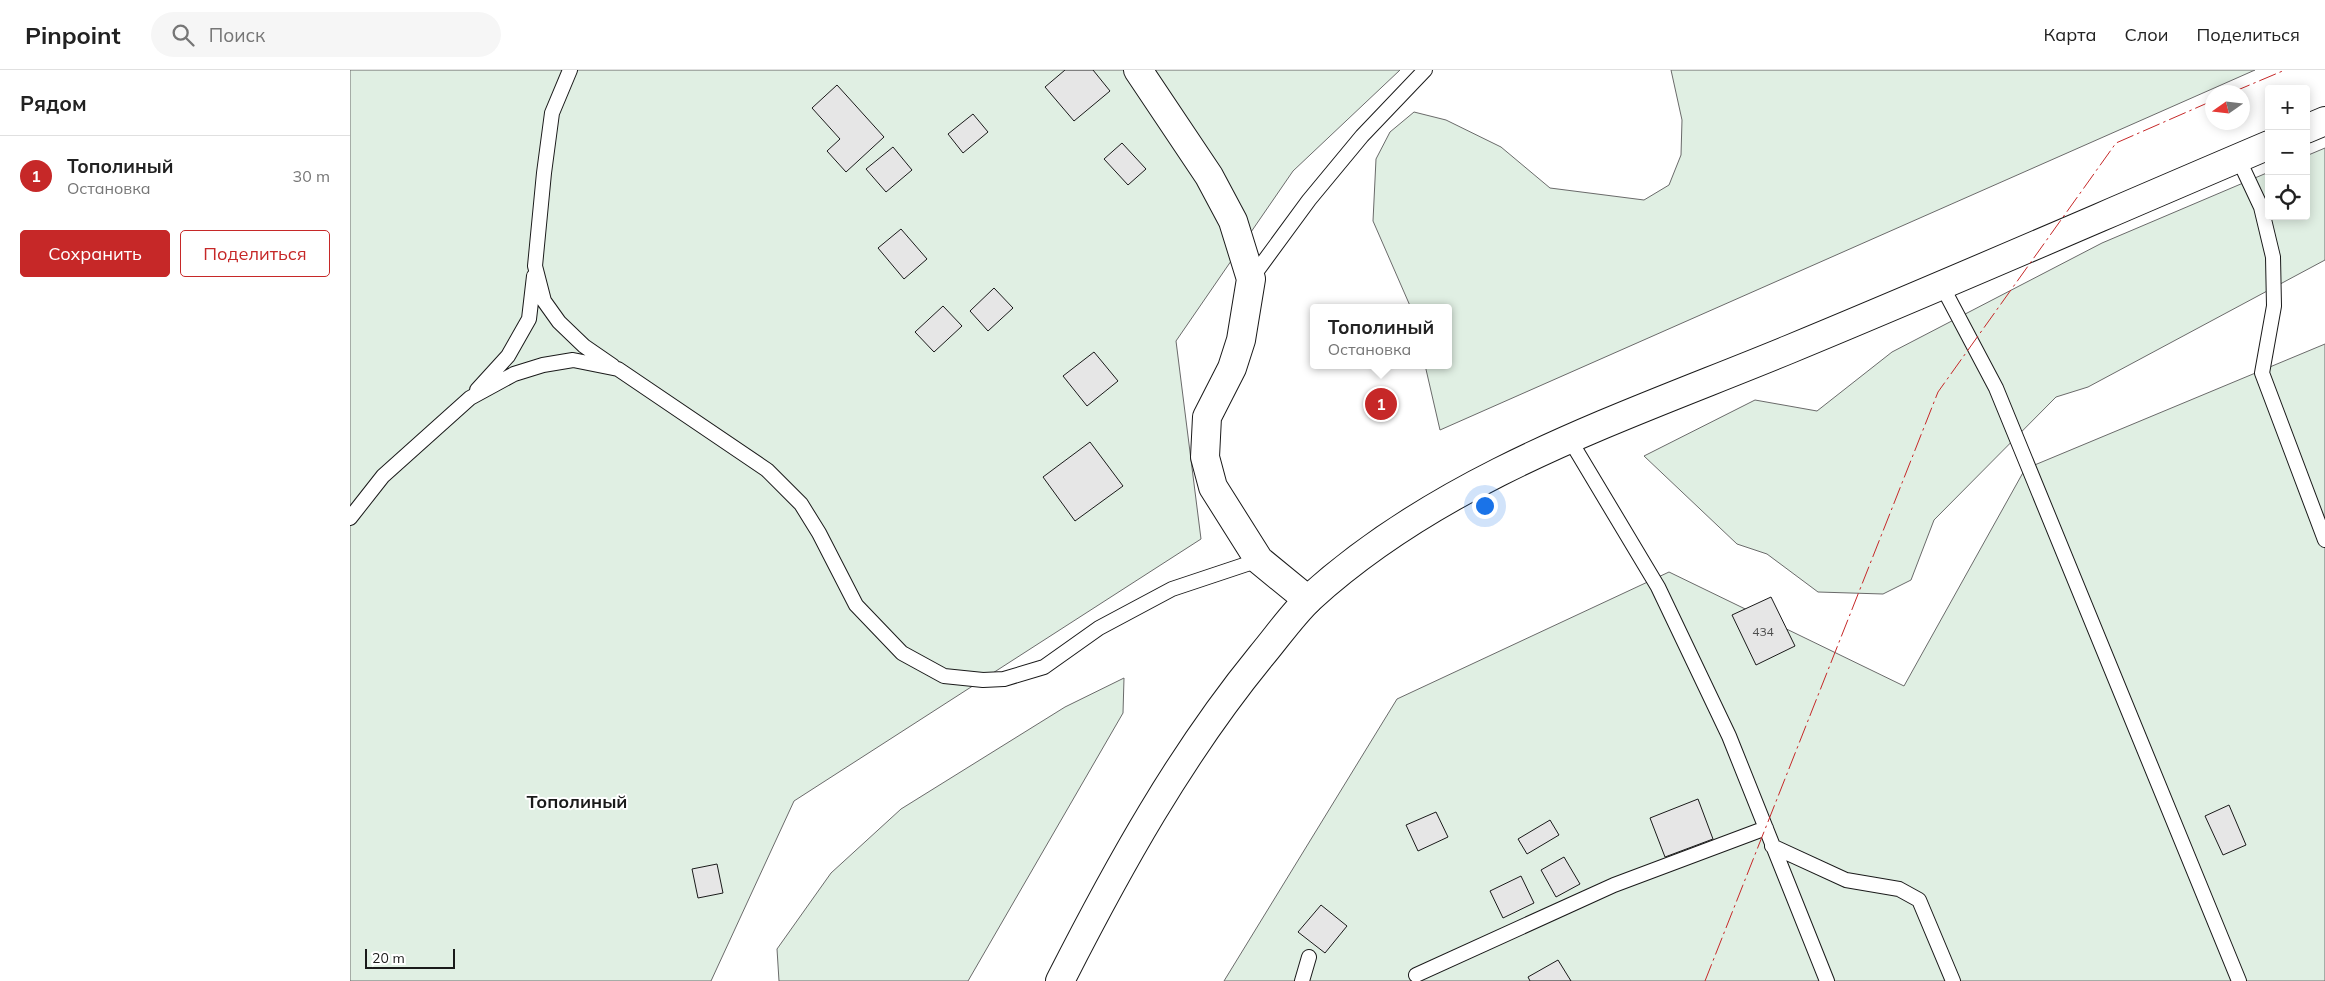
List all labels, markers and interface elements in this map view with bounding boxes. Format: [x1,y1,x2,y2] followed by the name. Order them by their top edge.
[151,12,501,57] search box
[25,20,121,50] text: Pinpoint
[169,21,197,49] icon: search
[209,23,265,47] text: Поиск
[2044,23,2096,46] text: Карта
[2124,23,2169,46] text: Слои
[2197,23,2300,46] text: Поделиться
[2205,85,2250,130] north arrow
[2265,85,2310,220] map controls
[2265,85,2310,130] button: +
[20,90,87,116] text: Рядом
[2265,130,2310,175] button: −
[67,154,173,178] text: Тополиный
[31,166,41,186] text: 1
[293,166,330,186] text: 30 m
[2265,175,2310,220] button: locate
[67,178,151,198] text: Остановка
[20,230,170,277] button: Сохранить
[180,230,330,277] button: Поделиться
[1310,304,1452,369] popup
[1328,315,1434,339] text: Тополиный
[1328,339,1411,359] text: Остановка
[1365,385,1397,423] pin: 1
[1472,493,1498,519] your location
[1752,624,1774,639] house number: 434
[527,790,627,813] district label: Тополиный
[365,946,455,969] scale bar
[372,949,405,967] text: 20 m

